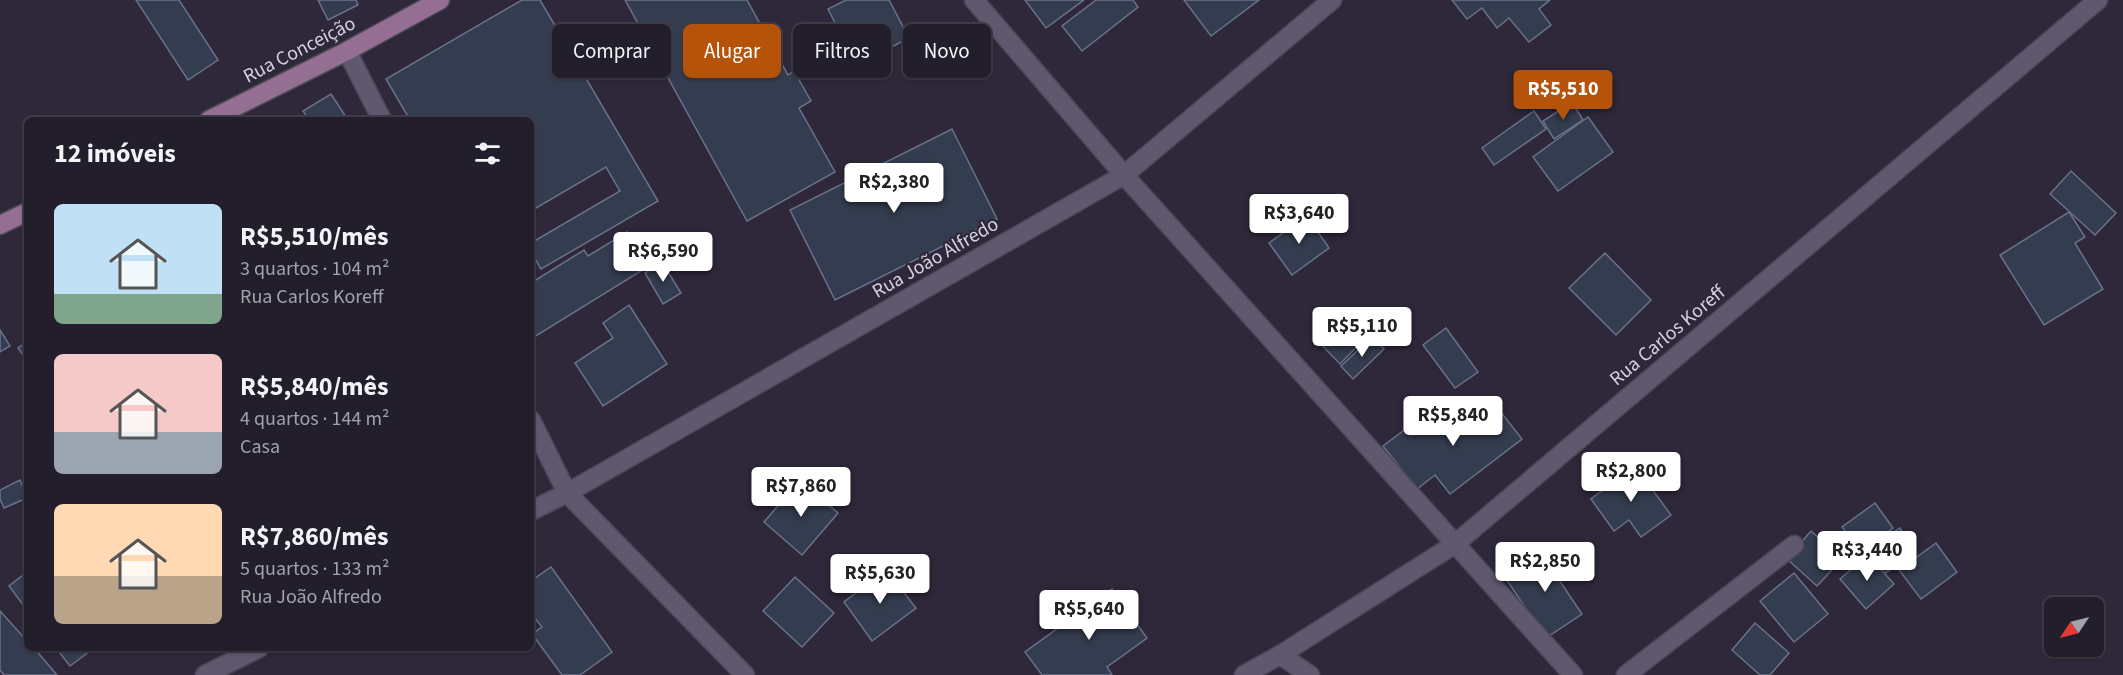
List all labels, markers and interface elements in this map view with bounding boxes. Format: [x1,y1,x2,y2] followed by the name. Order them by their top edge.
[238,10,361,90] street label: Rua Conceição
[552,24,671,78] chip: Comprar
[683,24,781,78] chip: Alugar
[793,24,891,78] chip: Filtros
[903,24,991,78] chip: Novo
[1508,70,1618,121] pin: R$5,510
[1527,75,1599,103] text: R$5,510
[54,135,176,172] text: 12 imóveis
[471,137,504,170] icon: filters
[839,163,949,214] pin: R$2,380
[858,168,930,196] text: R$2,380
[1244,194,1354,245] pin: R$3,640
[1263,199,1335,227] text: R$3,640
[867,210,1004,305] street label: Rua João Alfredo
[240,218,388,255] text: R$5,510/mês
[102,228,174,300] icon: home
[608,232,718,283] pin: R$6,590
[627,237,699,265] text: R$6,590
[240,255,389,283] text: 3 quartos · 104 m²
[1604,278,1733,393] street label: Rua Carlos Koreff
[240,283,383,311] text: Rua Carlos Koreff
[1307,307,1417,358] pin: R$5,110
[1326,312,1398,340] text: R$5,110
[240,368,388,405] text: R$5,840/mês
[102,378,174,450] icon: home
[1398,396,1508,447] pin: R$5,840
[1417,401,1489,429] text: R$5,840
[240,405,389,433] text: 4 quartos · 144 m²
[240,433,280,461] text: Casa
[1576,452,1686,503] pin: R$2,800
[1595,457,1667,485] text: R$2,800
[746,467,856,518] pin: R$7,860
[765,472,837,500] text: R$7,860
[240,518,388,555] text: R$7,860/mês
[102,528,174,600] icon: home
[1812,531,1922,582] pin: R$3,440
[1831,536,1903,564] text: R$3,440
[1490,542,1600,593] pin: R$2,850
[1509,547,1581,575] text: R$2,850
[825,554,935,605] pin: R$5,630
[240,555,389,583] text: 5 quartos · 133 m²
[844,559,916,587] text: R$5,630
[240,583,382,611] text: Rua João Alfredo
[1034,590,1144,641] pin: R$5,640
[1053,595,1125,623] text: R$5,640
[2044,597,2104,657] north arrow
[2044,597,2104,657] map controls

